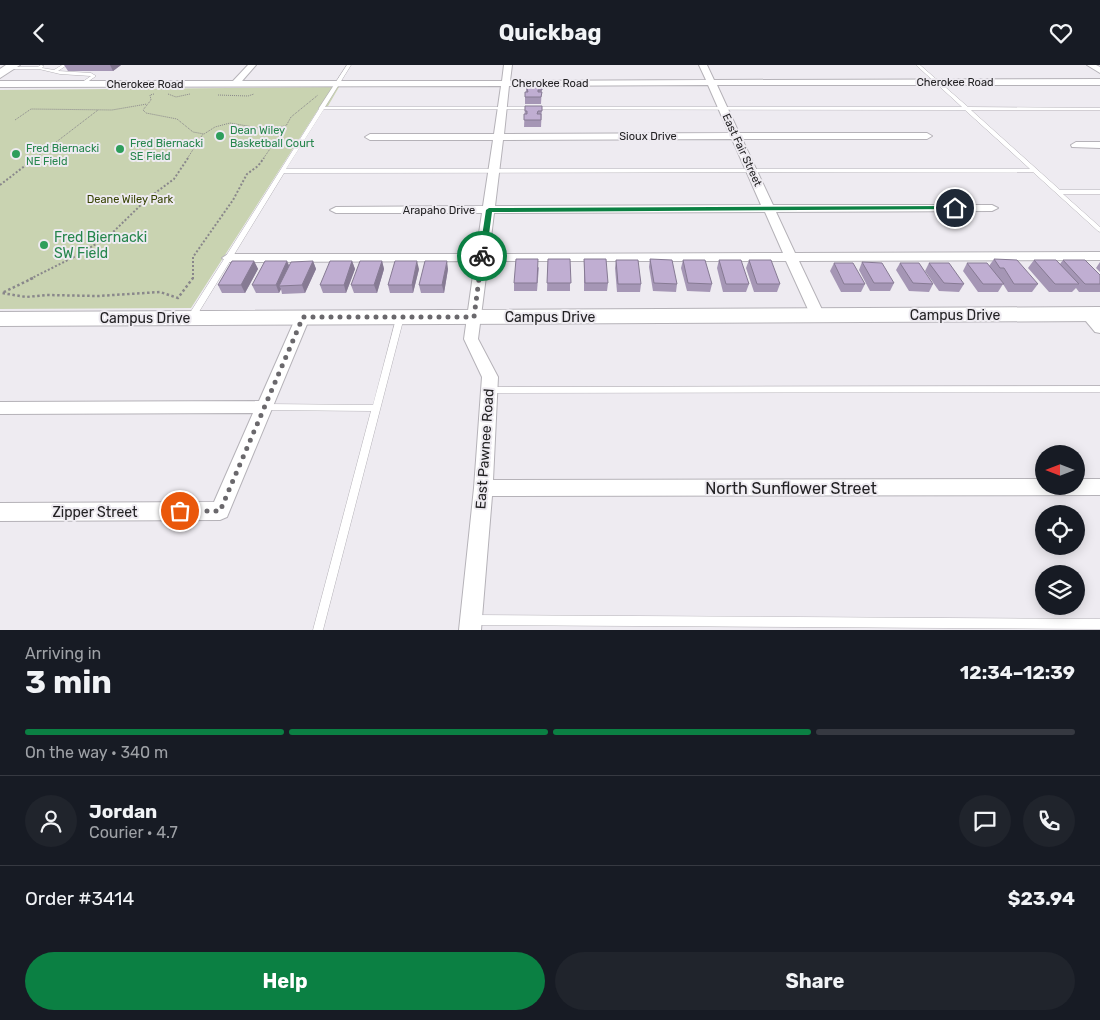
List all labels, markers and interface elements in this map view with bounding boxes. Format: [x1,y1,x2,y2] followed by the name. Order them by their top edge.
[25,19,53,47] icon: back
[499,19,601,46] text: Quickbag
[1047,19,1075,47] icon: heart
[916,76,994,89] street label: Cherokee Road
[511,77,589,90] street label: Cherokee Road
[106,78,184,91] street label: Cherokee Road
[719,112,765,189] street label: East Fair Street
[230,124,315,150] place label: Dean Wiley Basketball Court
[214,130,226,142] marker: Dean Wiley Basketball Court
[619,130,677,143] street label: Sioux Drive
[130,137,203,163] place label: Fred Biernacki SE Field
[26,142,99,168] place label: Fred Biernacki NE Field
[114,143,126,155] marker: Fred Biernacki SE Field
[10,148,22,160] marker: Fred Biernacki NE Field
[934,187,976,229] pin
[87,193,174,206] park label: Deane Wiley Park
[941,194,969,222] icon: home
[403,204,475,217] street label: Arapaho Drive
[54,229,147,262] place label: Fred Biernacki SW Field
[457,231,507,281] courier
[38,239,50,251] marker: Fred Biernacki SW Field
[468,242,496,270] icon: bike
[910,307,1000,324] street label: Campus Drive
[505,309,595,326] street label: Campus Drive
[100,310,190,327] street label: Campus Drive
[472,388,498,510] street label: East Pawnee Road
[1035,445,1085,495] north arrow
[1035,445,1085,615] map controls
[705,479,877,498] street label: North Sunflower Street
[159,490,201,532] pin
[166,497,194,525] icon: bag
[52,504,138,521] street label: Zipper Street
[1035,505,1085,555] button: locate
[1035,565,1085,615] button: layers
[25,644,101,663] text: Arriving in
[960,661,1075,684] text: 12:34–12:39
[25,663,112,701] text: 3 min
[25,743,168,762] text: On the way · 340 m
[25,795,77,847] button: person
[959,795,1011,847] button: chat
[1023,795,1075,847] button: phone
[89,800,157,823] text: Jordan
[89,823,178,842] text: Courier · 4.7
[25,887,134,910] text: Order #3414
[1008,887,1075,910] text: $23.94
[25,952,545,1010] button: Help
[555,952,1075,1010] button: Share

